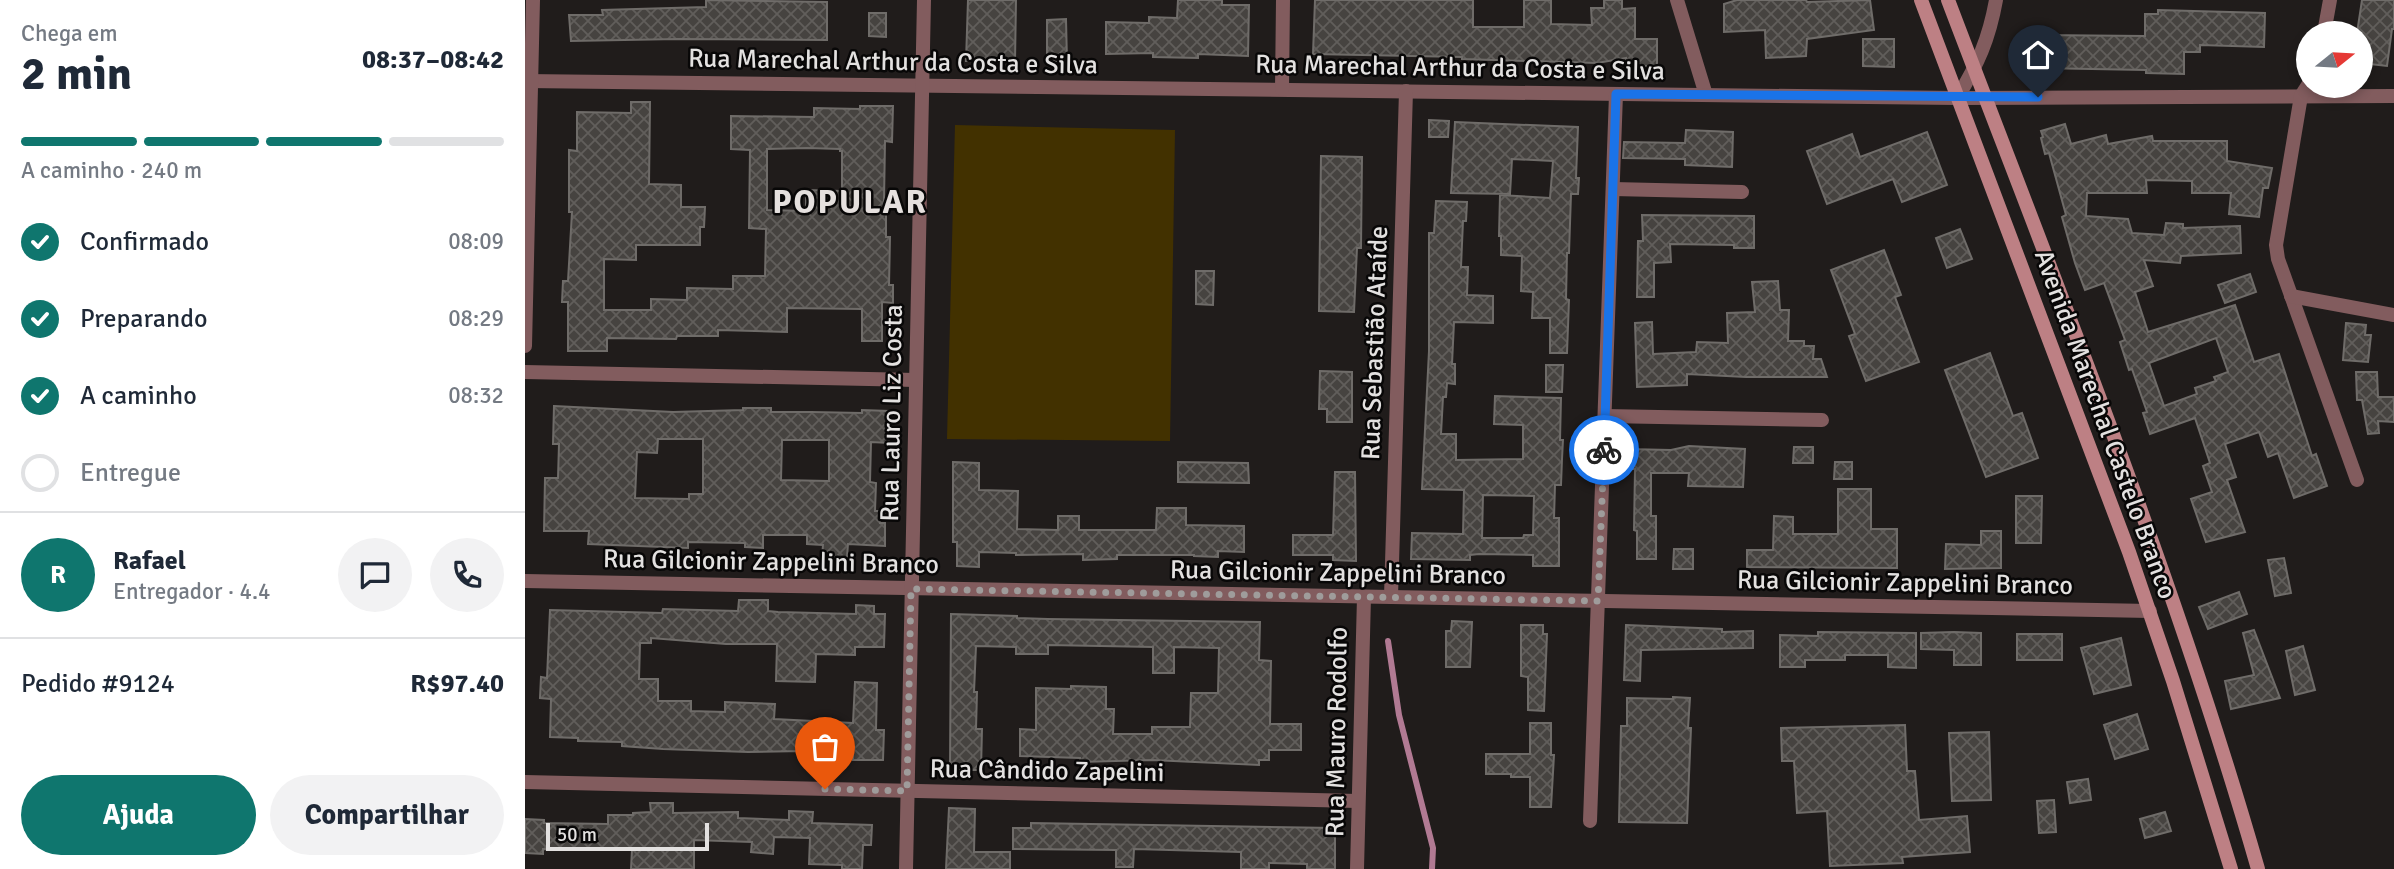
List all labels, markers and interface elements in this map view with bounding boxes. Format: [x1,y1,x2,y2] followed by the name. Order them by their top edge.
[21,19,118,48] text: Chega em
[2296,21,2373,98] north arrow
[2296,21,2373,98] map controls
[2008,25,2068,97] pin
[2019,36,2057,74] icon: home
[688,42,1098,82] street label: Rua Marechal Arthur da Costa e Silva
[362,44,504,76] text: 08:37–08:42
[21,46,132,102] text: 2 min
[1255,48,1665,88] street label: Rua Marechal Arthur da Costa e Silva
[21,156,202,185] text: A caminho · 240 m
[772,182,928,223] district label: POPULAR
[21,223,59,261] icon: check
[1355,225,1395,461] street label: Rua Sebastião Ataíde
[80,226,209,258] text: Confirmado
[448,227,504,256] text: 08:09
[2027,245,2183,603] street label: Avenida Marechal Castelo Branco
[21,300,59,338] icon: check
[80,303,207,335] text: Preparando
[448,304,504,333] text: 08:29
[874,304,910,522] street label: Rua Lauro Liz Costa
[21,377,59,415] icon: check
[80,380,197,412] text: A caminho
[448,381,504,410] text: 08:32
[1569,415,1639,485] courier
[1585,431,1623,469] icon: bike
[80,457,181,489] text: Entregue
[338,538,412,612] button: chat
[430,538,504,612] button: phone
[603,543,939,581] street label: Rua Gilcionir Zappelini Branco
[113,545,186,577] text: Rafael
[1170,554,1506,592] street label: Rua Gilcionir Zappelini Branco
[50,559,66,591] text: R
[1737,564,2073,602] street label: Rua Gilcionir Zappelini Branco
[113,577,271,606] text: Entregador · 4.4
[1319,627,1355,837] street label: Rua Mauro Rodolfo
[21,668,175,700] text: Pedido #9124
[410,668,504,700] text: R$97.40
[795,717,855,789] pin
[806,728,844,766] icon: bag
[929,753,1165,789] street label: Rua Cândido Zapelini
[21,775,256,855] button: Ajuda
[270,775,504,855] button: Compartilhar
[546,820,709,852] scale bar
[557,823,597,847] text: 50 m

